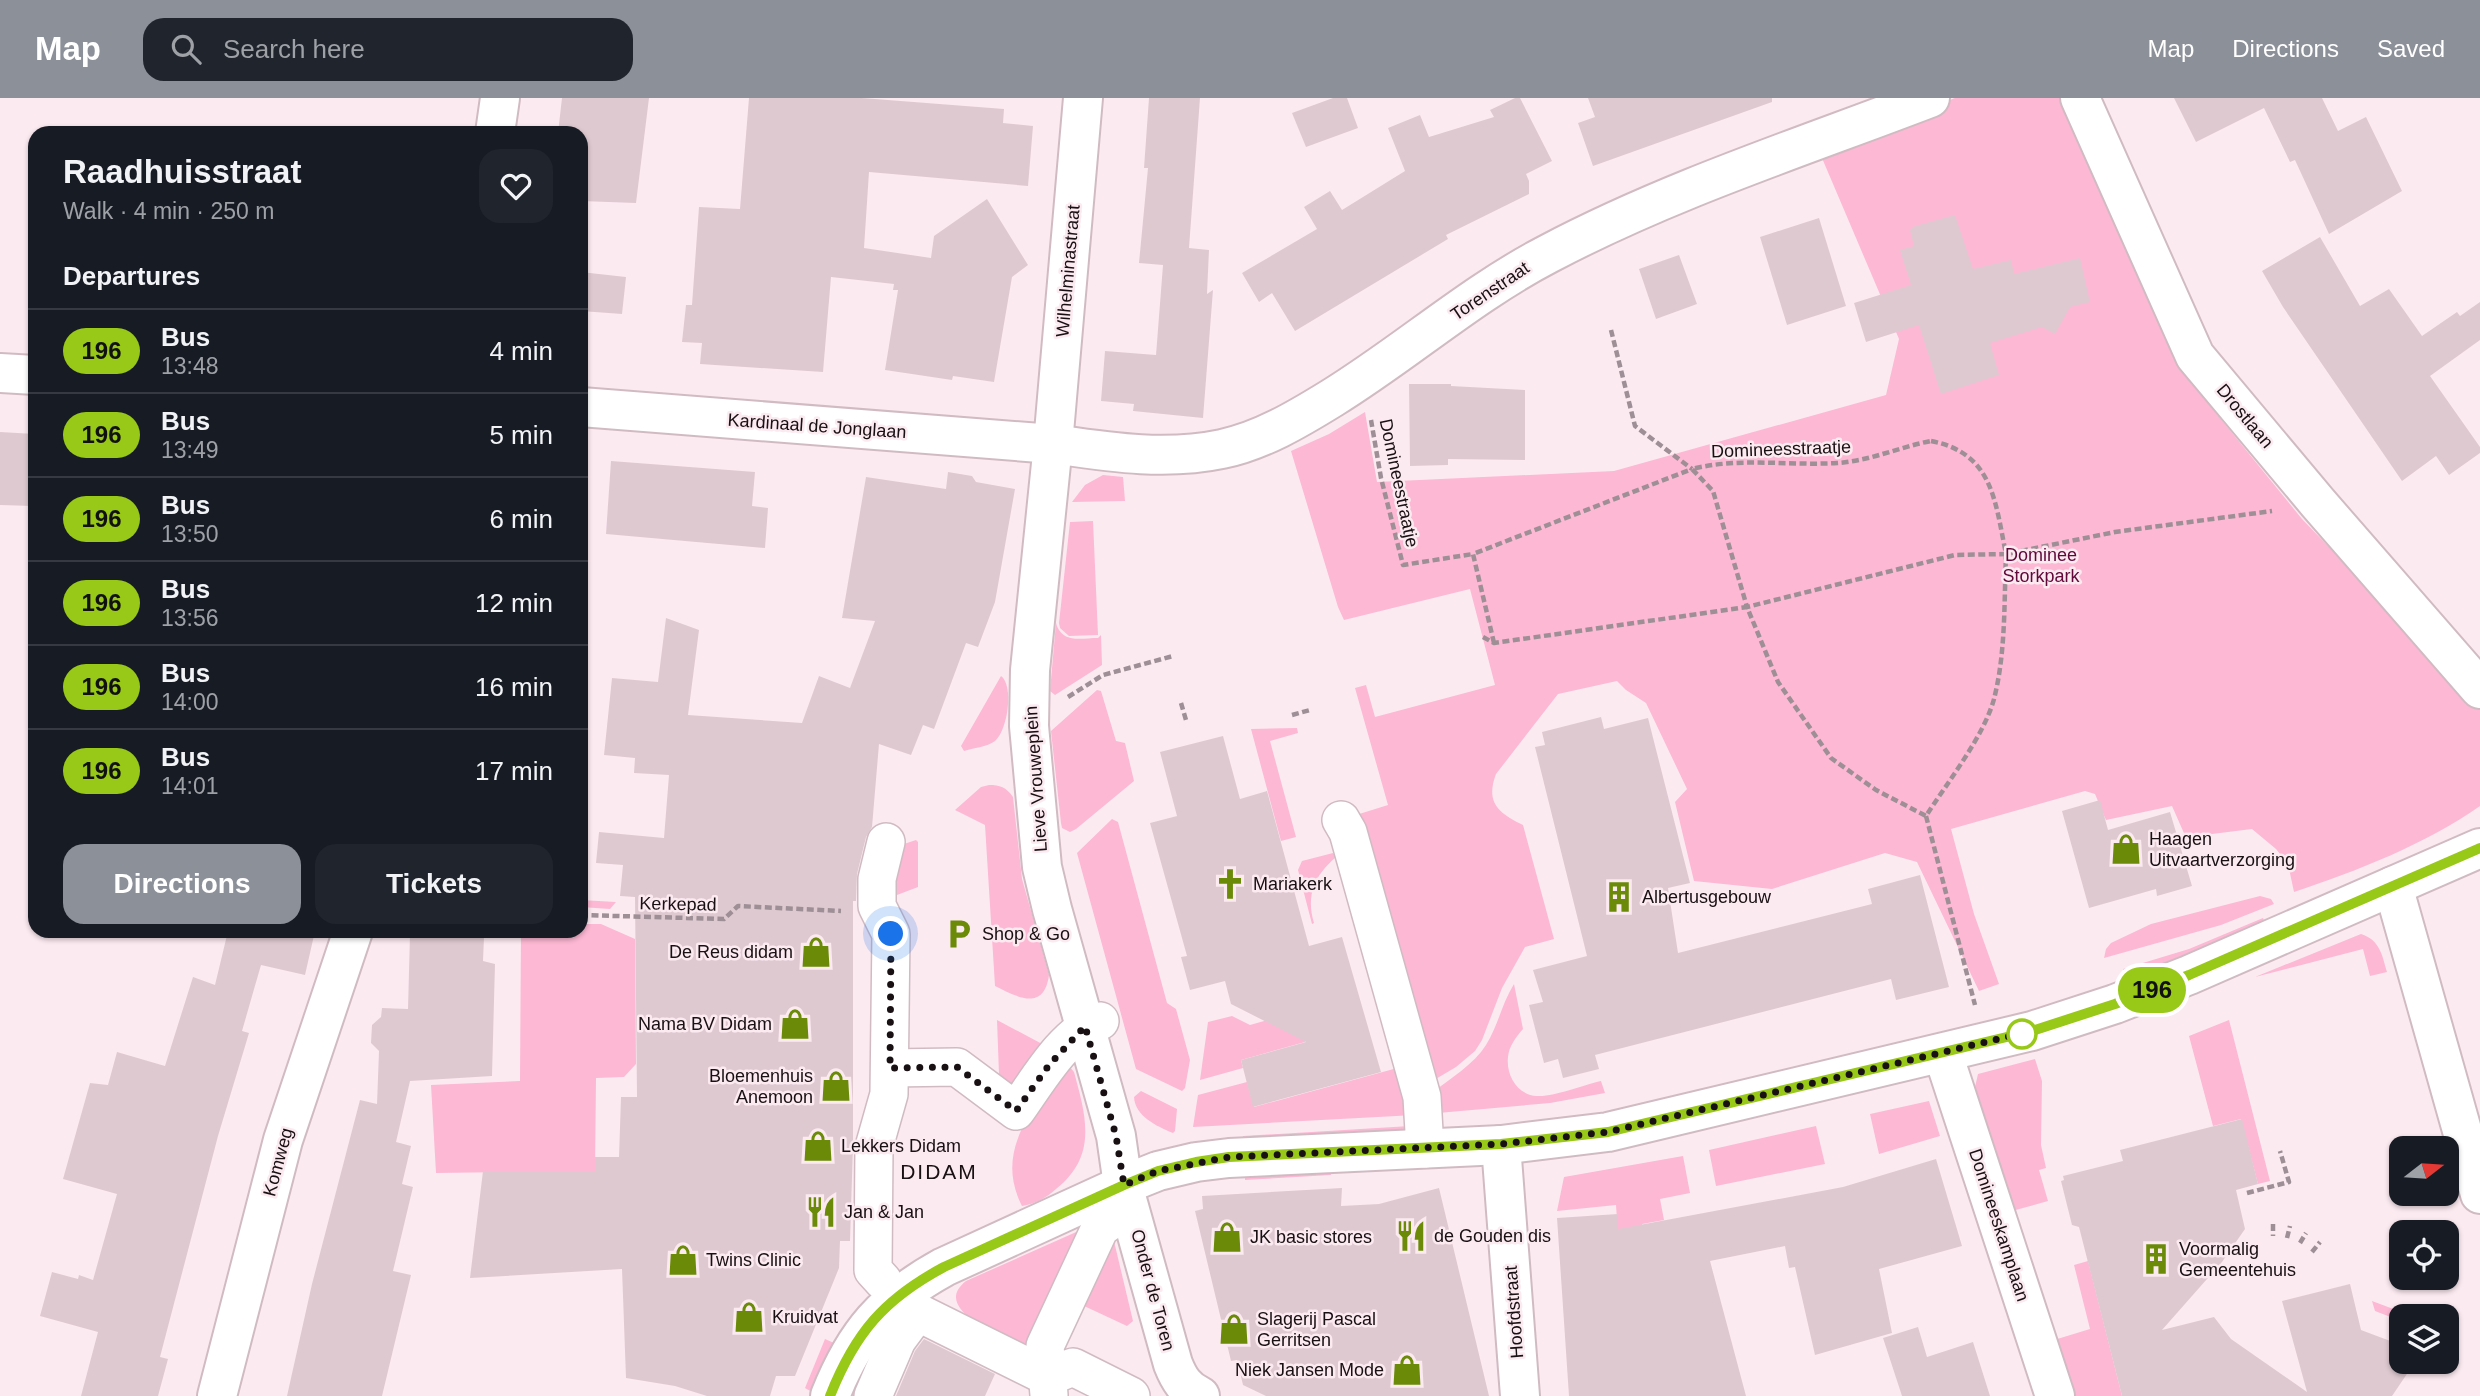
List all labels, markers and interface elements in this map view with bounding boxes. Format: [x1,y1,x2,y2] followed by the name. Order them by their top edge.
[143,18,633,81] search box
[35,30,101,67] text: Map
[167,30,205,68] icon: search
[223,34,365,64] text: Search here
[2148,35,2194,62] text: Map
[2232,35,2339,62] text: Directions
[2377,35,2445,62] text: Saved
[479,149,553,223] button: heart
[63,153,301,190] text: Raadhuisstraat
[63,198,274,224] text: Walk · 4 min · 250 m
[1052,204,1084,338] street label: Wilhelminastraat
[1447,258,1533,324] street label: Torenstraat
[63,261,200,291] text: Departures
[161,322,210,352] text: Bus
[489,336,553,366] text: 4 min
[81,337,122,364] text: 196
[161,353,219,379] text: 13:48
[2213,380,2277,452] street label: Drostlaan
[161,406,210,436] text: Bus
[727,410,907,442] street label: Kardinaal de Jonglaan
[1376,417,1422,549] street label: Domineestraatje
[489,420,553,450] text: 5 min
[81,421,122,448] text: 196
[161,437,219,463] text: 13:49
[1711,437,1851,461] street label: Domineesstraatje
[161,490,210,520] text: Bus
[489,504,553,534] text: 6 min
[81,505,122,532] text: 196
[161,521,219,547] text: 13:50
[2002,545,2081,586] park label: Dominee Storkpark
[161,574,210,604] text: Bus
[475,588,553,618] text: 12 min
[81,589,122,616] text: 196
[161,605,219,631] text: 13:56
[161,658,210,688] text: Bus
[475,672,553,702] text: 16 min
[81,673,122,700] text: 196
[161,689,219,715] text: 14:00
[1021,705,1051,853] street label: Lieve Vrouweplein
[161,742,210,772] text: Bus
[475,756,553,786] text: 17 min
[81,757,122,784] text: 196
[161,773,219,799] text: 14:01
[2149,829,2295,870] place label: Haagen Uitvaartverzorging
[2109,832,2143,866] shop icon: Haagen Uitvaartverzorging
[63,844,301,924] button: Directions
[315,844,553,924] button: Tickets
[1213,867,1247,901] church icon: Mariakerk
[1253,874,1333,894] place label: Mariakerk
[1602,880,1636,914] building icon: Albertusgebouw
[1642,887,1772,907] place label: Albertusgebouw
[639,893,717,915] street label: Kerkepad
[873,916,908,951] your location
[942,917,976,951] parking icon: Shop & Go
[982,924,1070,944] place label: Shop & Go
[799,935,833,969] shop icon: De Reus didam
[669,942,793,962] place label: De Reus didam
[2112,967,2192,1013] line badge: 196
[2132,976,2172,1003] text: 196
[778,1007,812,1041] shop icon: Nama BV Didam
[638,1014,772,1034] place label: Nama BV Didam
[2007,1019,2037,1049] unlabelled marker
[709,1066,813,1107] place label: Bloemenhuis Anemoon
[819,1069,853,1103] shop icon: Bloemenhuis Anemoon
[259,1126,297,1198] street label: Komweg
[801,1129,835,1163] shop icon: Lekkers Didam
[841,1136,961,1156] place label: Lekkers Didam
[2389,1136,2459,1206] north arrow
[2389,1136,2459,1374] map controls
[1965,1146,2033,1304] street label: Domineeskamplaan
[900,1160,978,1183] district label: DIDAM
[804,1195,838,1229] restaurant icon: Jan & Jan
[844,1202,924,1222] place label: Jan & Jan
[1394,1219,1428,1253] restaurant icon: de Gouden dis
[1210,1220,1244,1254] shop icon: JK basic stores
[2389,1220,2459,1290] button: locate
[1434,1226,1551,1246] place label: de Gouden dis
[1127,1227,1179,1353] street label: Onder de Toren
[1250,1227,1372,1247] place label: JK basic stores
[2179,1239,2296,1280] place label: Voormalig Gemeentehuis
[2139,1242,2173,1276] building icon: Voormalig Gemeentehuis
[666,1243,700,1277] shop icon: Twins Clinic
[706,1250,801,1270] place label: Twins Clinic
[1501,1265,1527,1359] street label: Hoofdstraat
[732,1300,766,1334] shop icon: Kruidvat
[2389,1304,2459,1374] button: layers
[772,1307,838,1327] place label: Kruidvat
[1257,1309,1376,1350] place label: Slagerij Pascal Gerritsen
[1217,1312,1251,1346] shop icon: Slagerij Pascal Gerritsen
[1390,1353,1424,1387] shop icon: Niek Jansen Mode
[1235,1360,1384,1380] place label: Niek Jansen Mode

